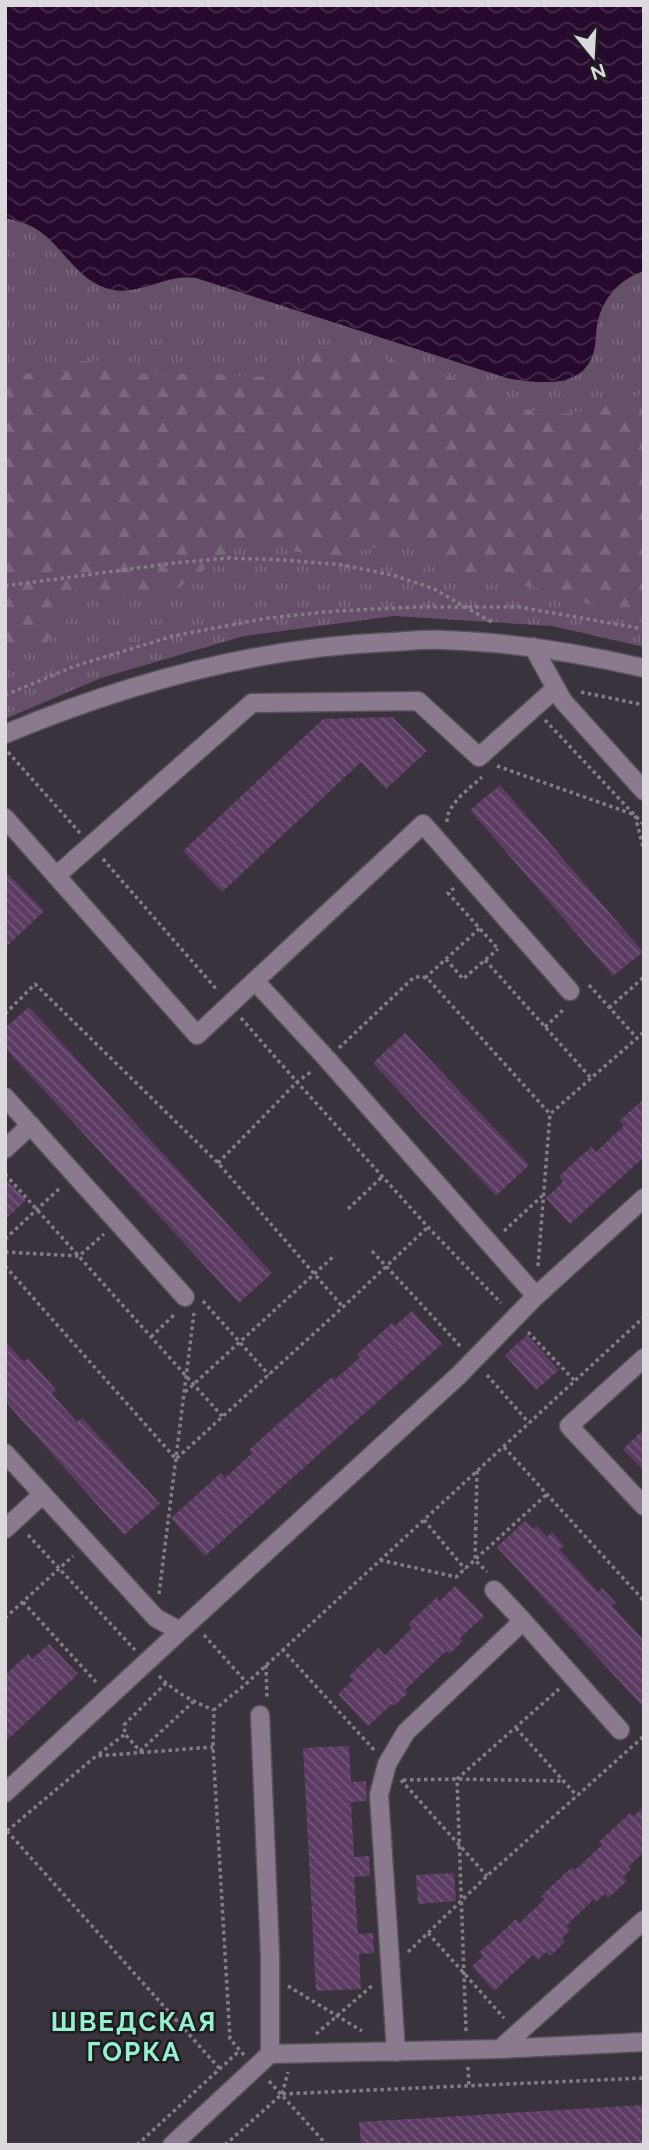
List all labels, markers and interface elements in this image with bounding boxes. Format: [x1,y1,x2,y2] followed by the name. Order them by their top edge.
[558,21,628,91] north arrow
[588,59,609,85] text: N
[51,2007,217,2067] district label: ШВЕДСКАЯ ГОРКА

